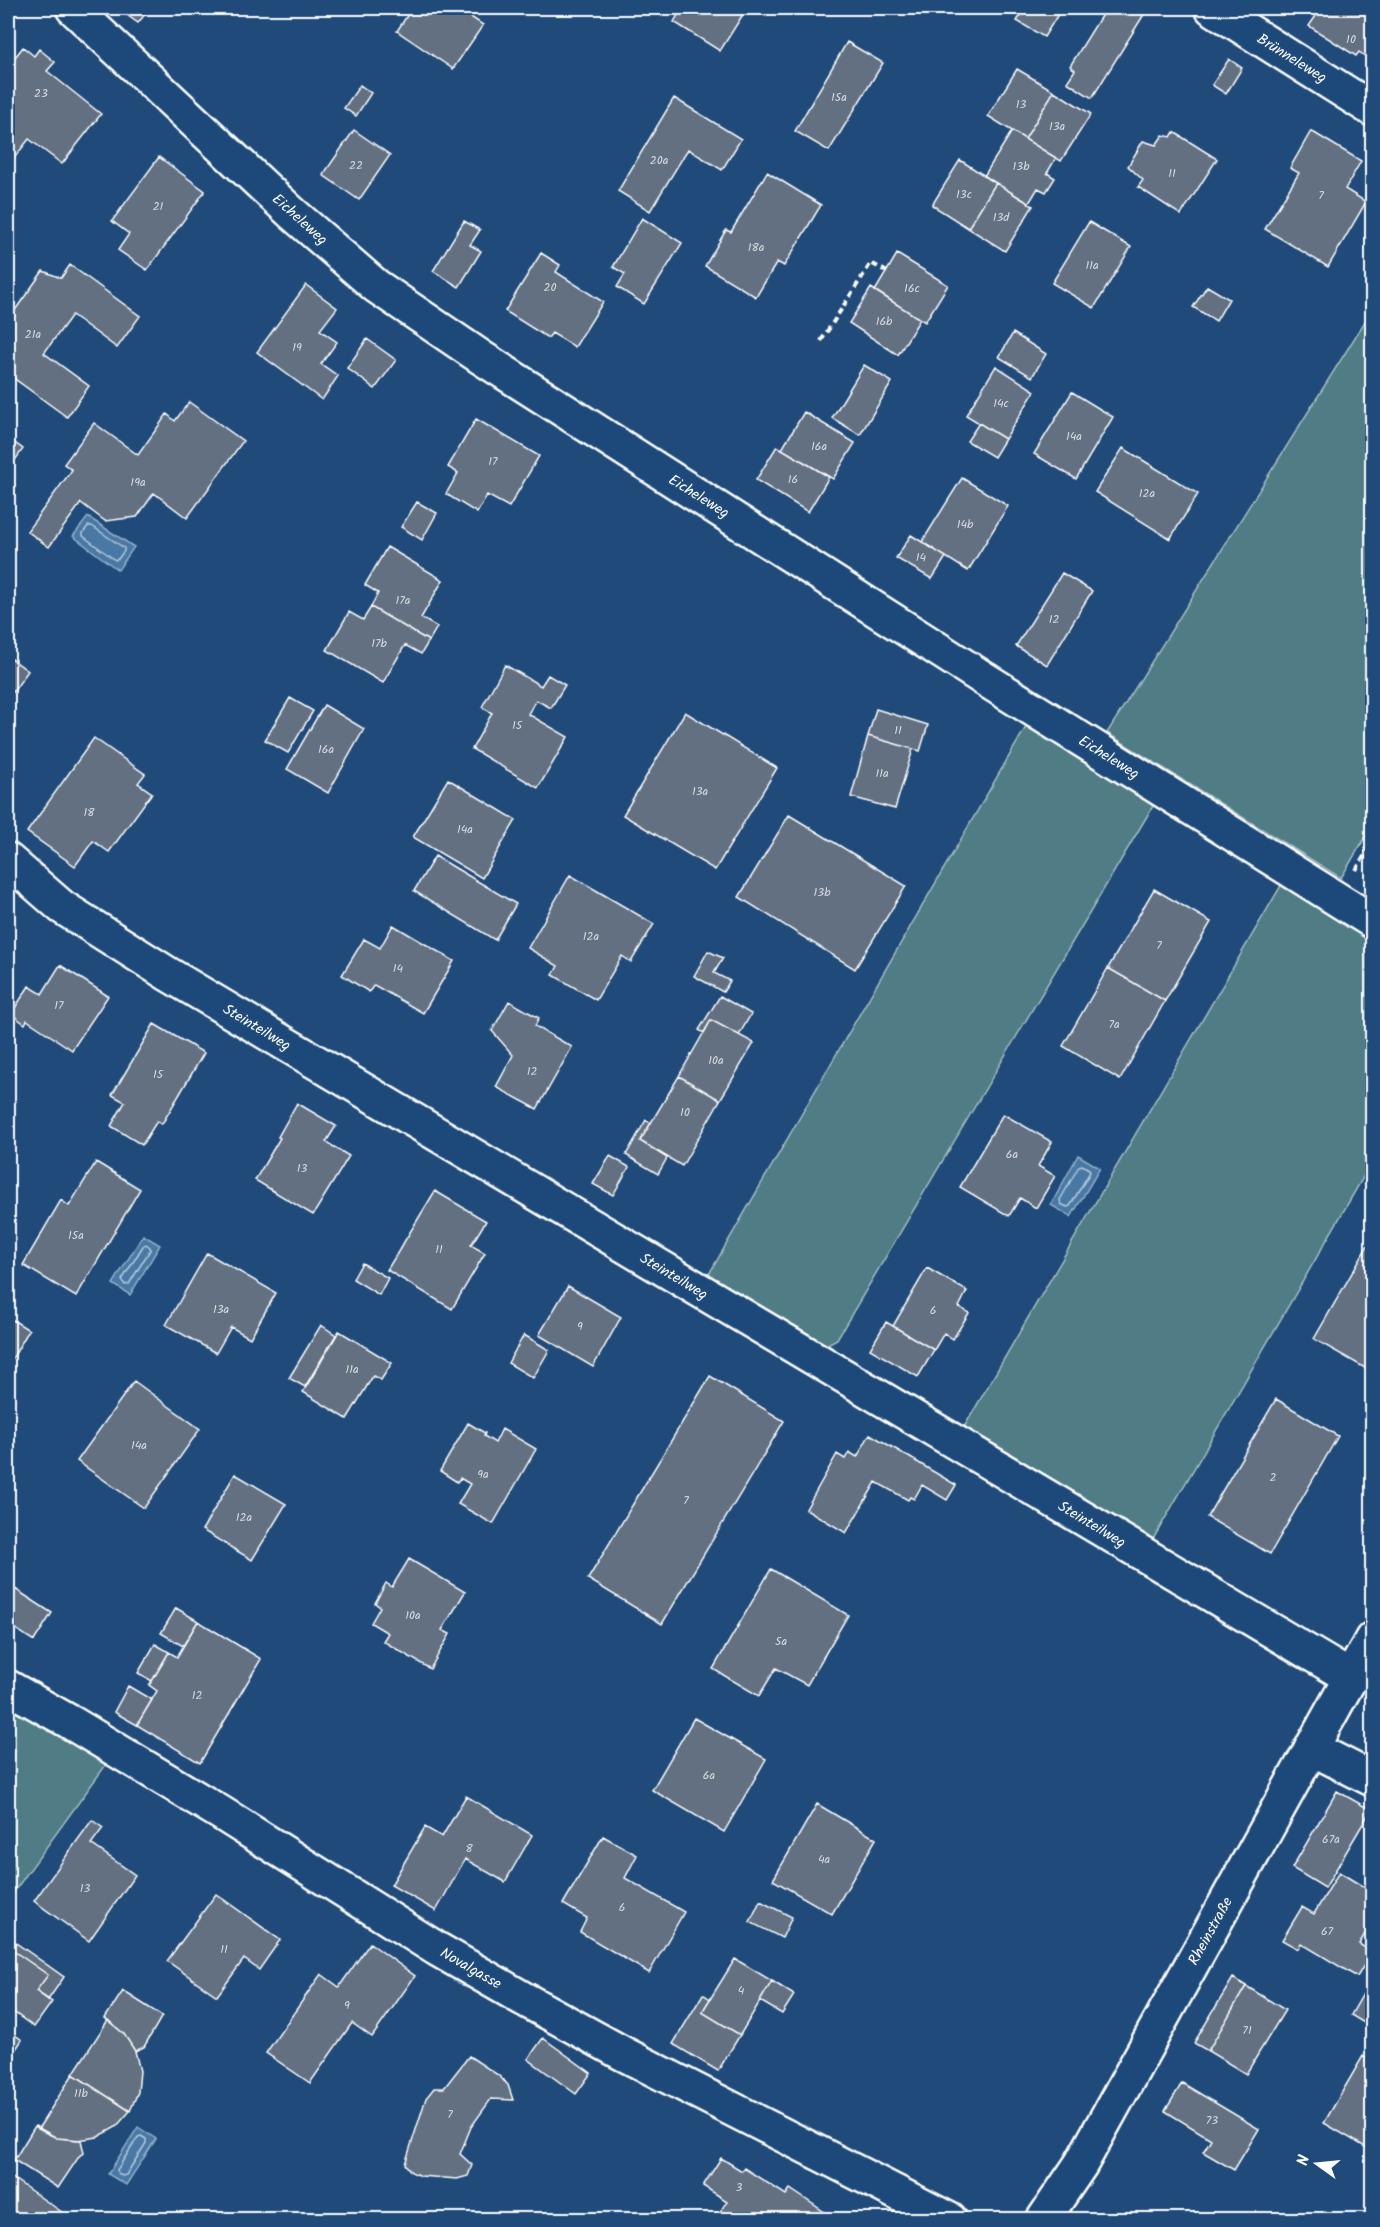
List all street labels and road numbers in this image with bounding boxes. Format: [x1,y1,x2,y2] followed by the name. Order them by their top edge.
[1252,28,1331,90] street label: Brünneleweg
[266,188,333,251] street label: Eicheleweg
[663,469,734,525] street label: Eicheleweg
[1073,730,1144,786] street label: Eicheleweg
[218,998,295,1058] street label: Steinteilweg
[635,1247,712,1307] street label: Steinteilweg
[1053,1495,1130,1555] street label: Steinteilweg
[1182,1893,1240,1970] street label: Rheinstraße
[435,1942,506,1996] street label: Novalgasse

